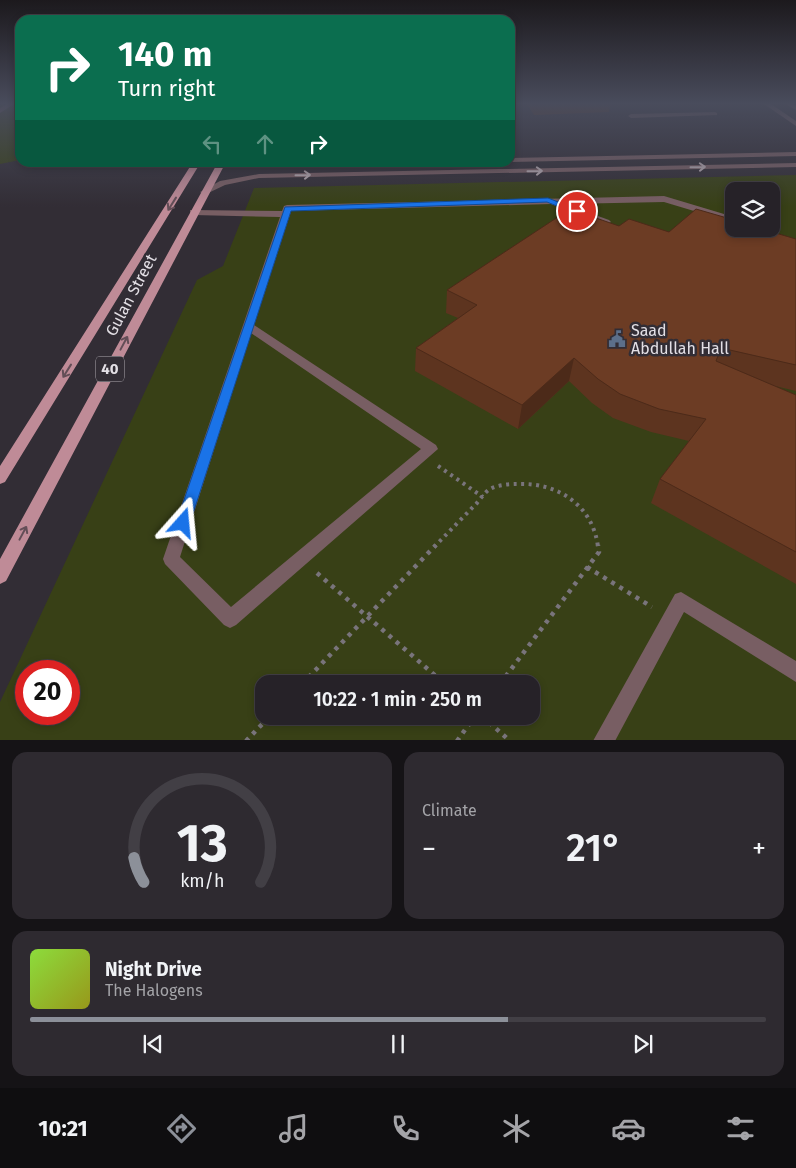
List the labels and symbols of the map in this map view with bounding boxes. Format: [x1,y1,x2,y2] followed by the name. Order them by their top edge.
[690,162,706,172] one-way arrow
[527,166,543,175] one-way arrow
[294,170,311,180] one-way arrow
[556,190,598,232] pin
[166,197,177,211] one-way arrow
[102,251,161,339] street label: Gulan Street
[631,321,729,358] place label: Saad Abdullah Hall
[607,329,627,349] public building icon: Saad Abdullah Hall
[120,336,129,351] one-way arrow
[96,356,124,382] road number: 40
[62,364,72,378] one-way arrow
[156,496,208,548] position arrow
[19,526,28,541] one-way arrow
[15,660,80,725] speed limit sign: 20

